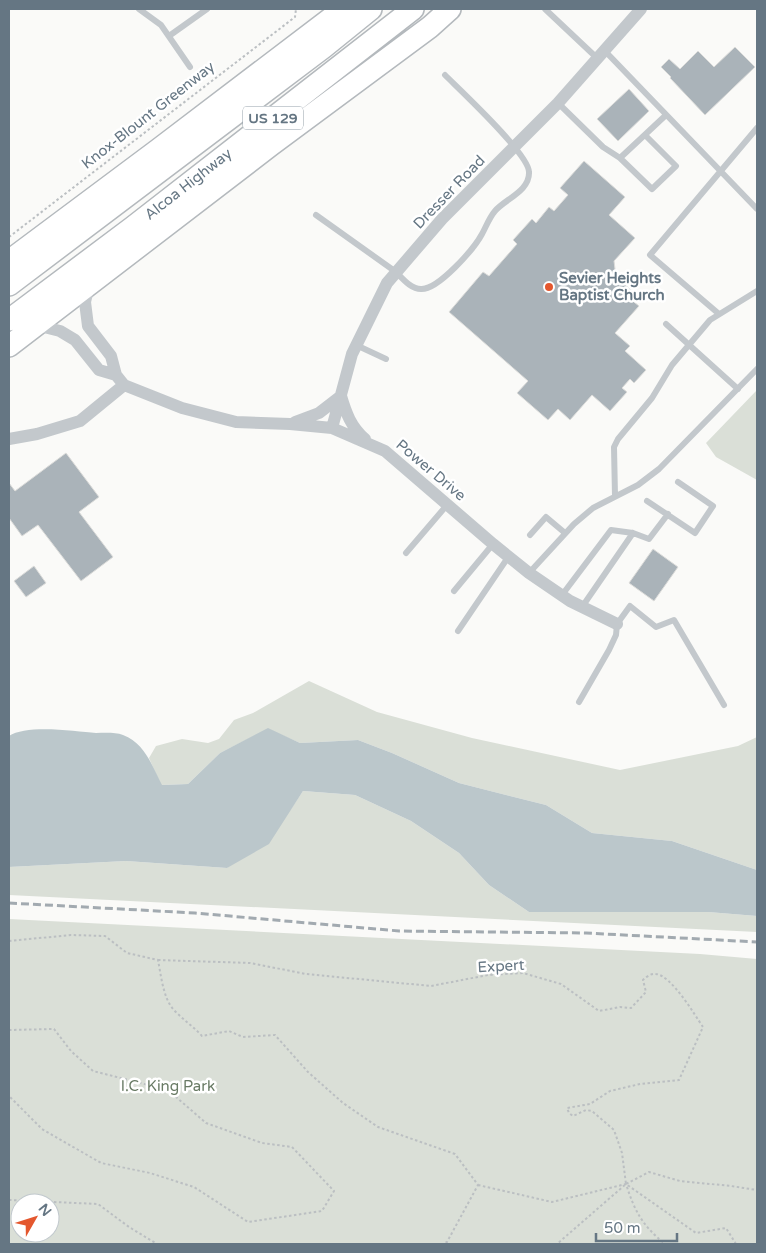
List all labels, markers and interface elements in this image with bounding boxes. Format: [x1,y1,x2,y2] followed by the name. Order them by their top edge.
[78,57,218,173] street label: Knox-Blount Greenway
[243,106,303,130] road number: US 129
[141,144,235,224] street label: Alcoa Highway
[409,151,489,233] street label: Dresser Road
[559,269,665,305] place label: Sevier Heights Baptist Church
[543,281,555,293] marker: Sevier Heights Baptist Church
[392,436,470,504] street label: Power Drive
[477,956,525,976] street label: Expert
[121,1077,215,1095] park label: I.C. King Park
[10,1193,60,1243] north arrow
[35,1200,55,1220] text: N
[596,1210,677,1242] scale bar
[604,1219,641,1237] text: 50 m

